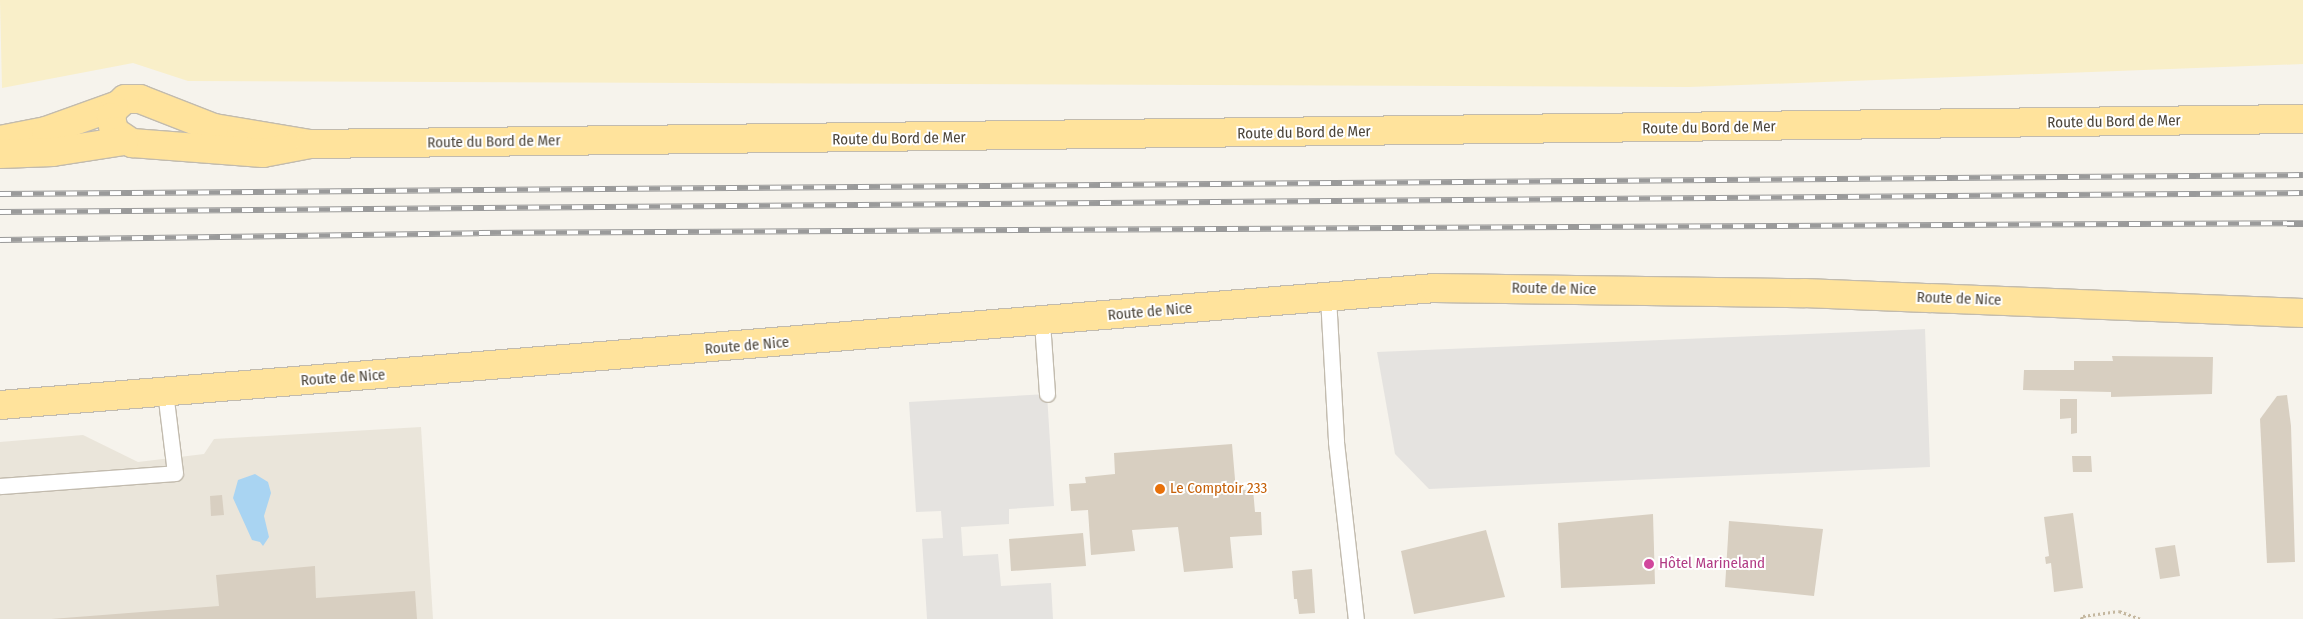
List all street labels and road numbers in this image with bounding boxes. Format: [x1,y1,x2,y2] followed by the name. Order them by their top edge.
[2047,112,2181,132] street label: Route du Bord de Mer
[1642,118,1776,138] street label: Route du Bord de Mer
[1237,123,1371,143] street label: Route du Bord de Mer
[832,129,966,149] street label: Route du Bord de Mer
[427,132,561,152] street label: Route du Bord de Mer
[1511,279,1597,299] street label: Route de Nice
[1916,289,2002,309] street label: Route de Nice
[1107,299,1193,325] street label: Route de Nice
[704,333,790,359] street label: Route de Nice
[300,366,386,390] street label: Route de Nice

